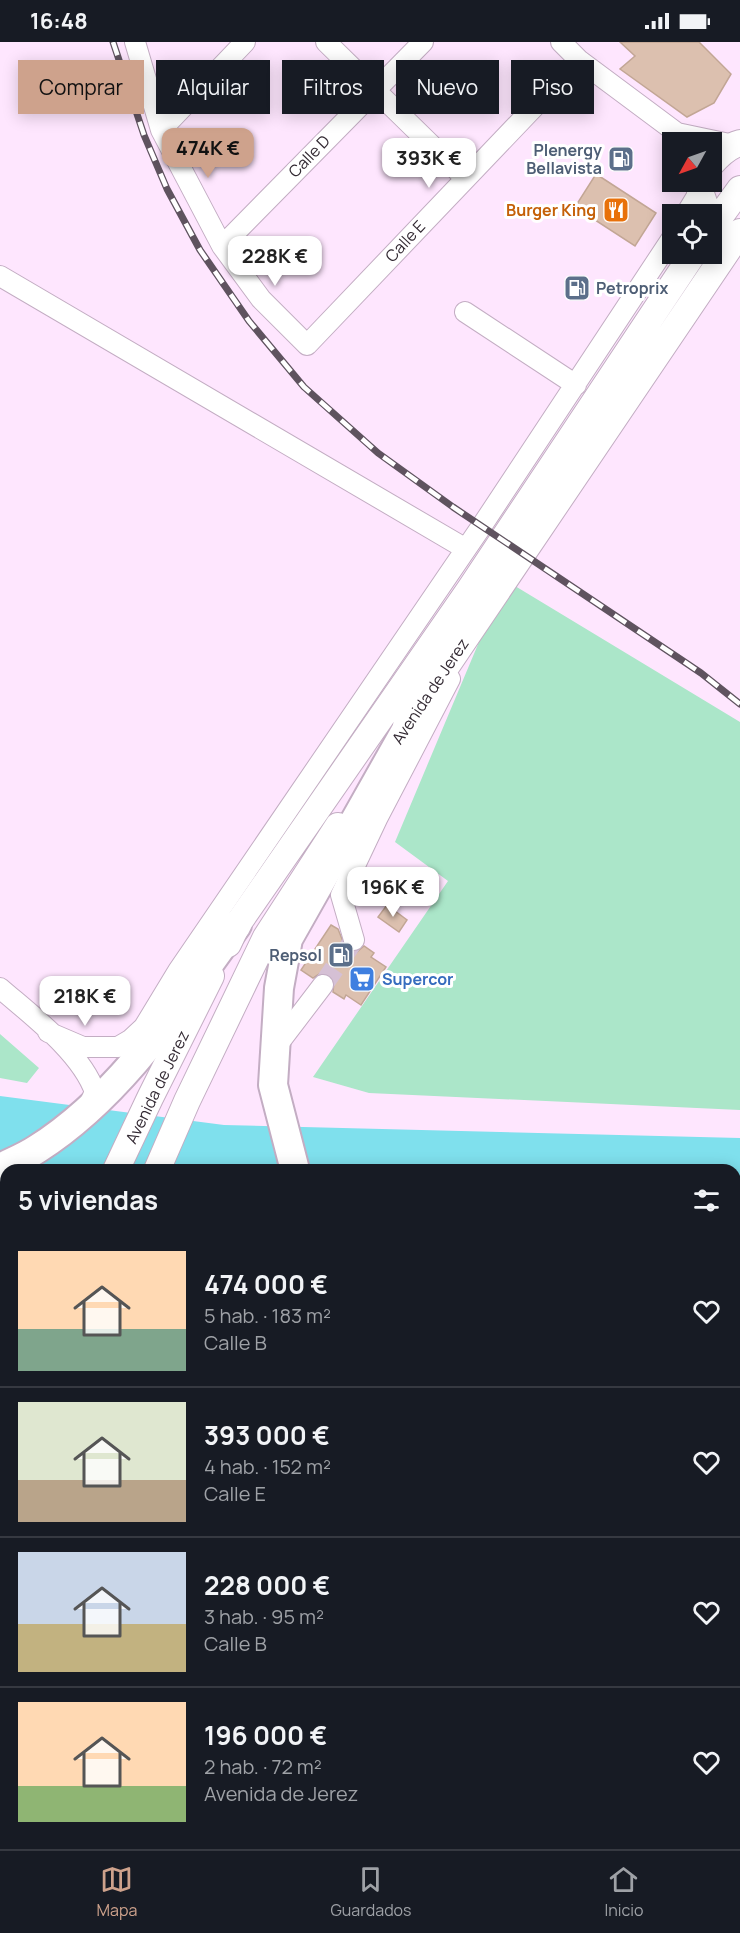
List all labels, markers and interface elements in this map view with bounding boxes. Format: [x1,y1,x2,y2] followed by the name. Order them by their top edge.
[30,6,88,36] text: 16:48
[18,60,144,114] chip: Comprar
[156,60,270,114] chip: Alquilar
[282,60,384,114] chip: Filtros
[396,60,499,114] chip: Nuevo
[511,60,594,114] chip: Piso
[159,128,257,179] pin: 474K €
[283,130,335,182] street label: Calle D
[662,132,722,192] north arrow
[662,132,722,264] map controls
[176,134,240,161] text: 474K €
[380,138,478,189] pin: 393K €
[526,139,602,179] place label: Plenergy Bellavista
[396,144,462,171] text: 393K €
[606,144,636,174] fuel station icon: Plenergy Bellavista
[601,195,631,225] restaurant icon: Burger King
[506,199,596,221] place label: Burger King
[662,204,722,264] button: locate
[380,215,430,267] street label: Calle E
[226,236,324,287] pin: 228K €
[242,242,308,269] text: 228K €
[562,273,592,303] fuel station icon: Petroprix
[596,277,668,299] place label: Petroprix
[386,634,474,748] street label: Avenida de Jerez
[344,867,442,918] pin: 196K €
[361,873,425,900] text: 196K €
[326,940,356,970] fuel station icon: Repsol
[269,944,322,966] place label: Repsol
[347,964,377,994] supermarket icon: Supercor
[382,968,453,990] place label: Supercor
[36,976,134,1027] pin: 218K €
[53,982,117,1009] text: 218K €
[120,1027,194,1147] street label: Avenida de Jerez
[18,1182,158,1218] text: 5 viviendas
[690,1184,723,1217] icon: filters
[204,1266,328,1302] text: 474 000 €
[66,1275,138,1347] icon: home
[690,1295,723,1328] icon: heart
[204,1302,331,1329] text: 5 hab. · 183 m²
[204,1329,267,1356] text: Calle B
[204,1417,330,1453] text: 393 000 €
[66,1426,138,1498] icon: home
[690,1446,723,1479] icon: heart
[204,1453,331,1480] text: 4 hab. · 152 m²
[204,1480,266,1507] text: Calle E
[204,1567,330,1603] text: 228 000 €
[66,1576,138,1648] icon: home
[690,1596,723,1629] icon: heart
[204,1603,324,1630] text: 3 hab. · 95 m²
[204,1630,267,1657] text: Calle B
[204,1717,327,1753] text: 196 000 €
[66,1726,138,1798] icon: home
[690,1746,723,1779] icon: heart
[204,1753,322,1780] text: 2 hab. · 72 m²
[204,1780,358,1807] text: Avenida de Jerez
[97,1863,137,1921] tab: Mapa
[330,1863,411,1921] tab: Guardados
[605,1863,643,1921] tab: Inicio

